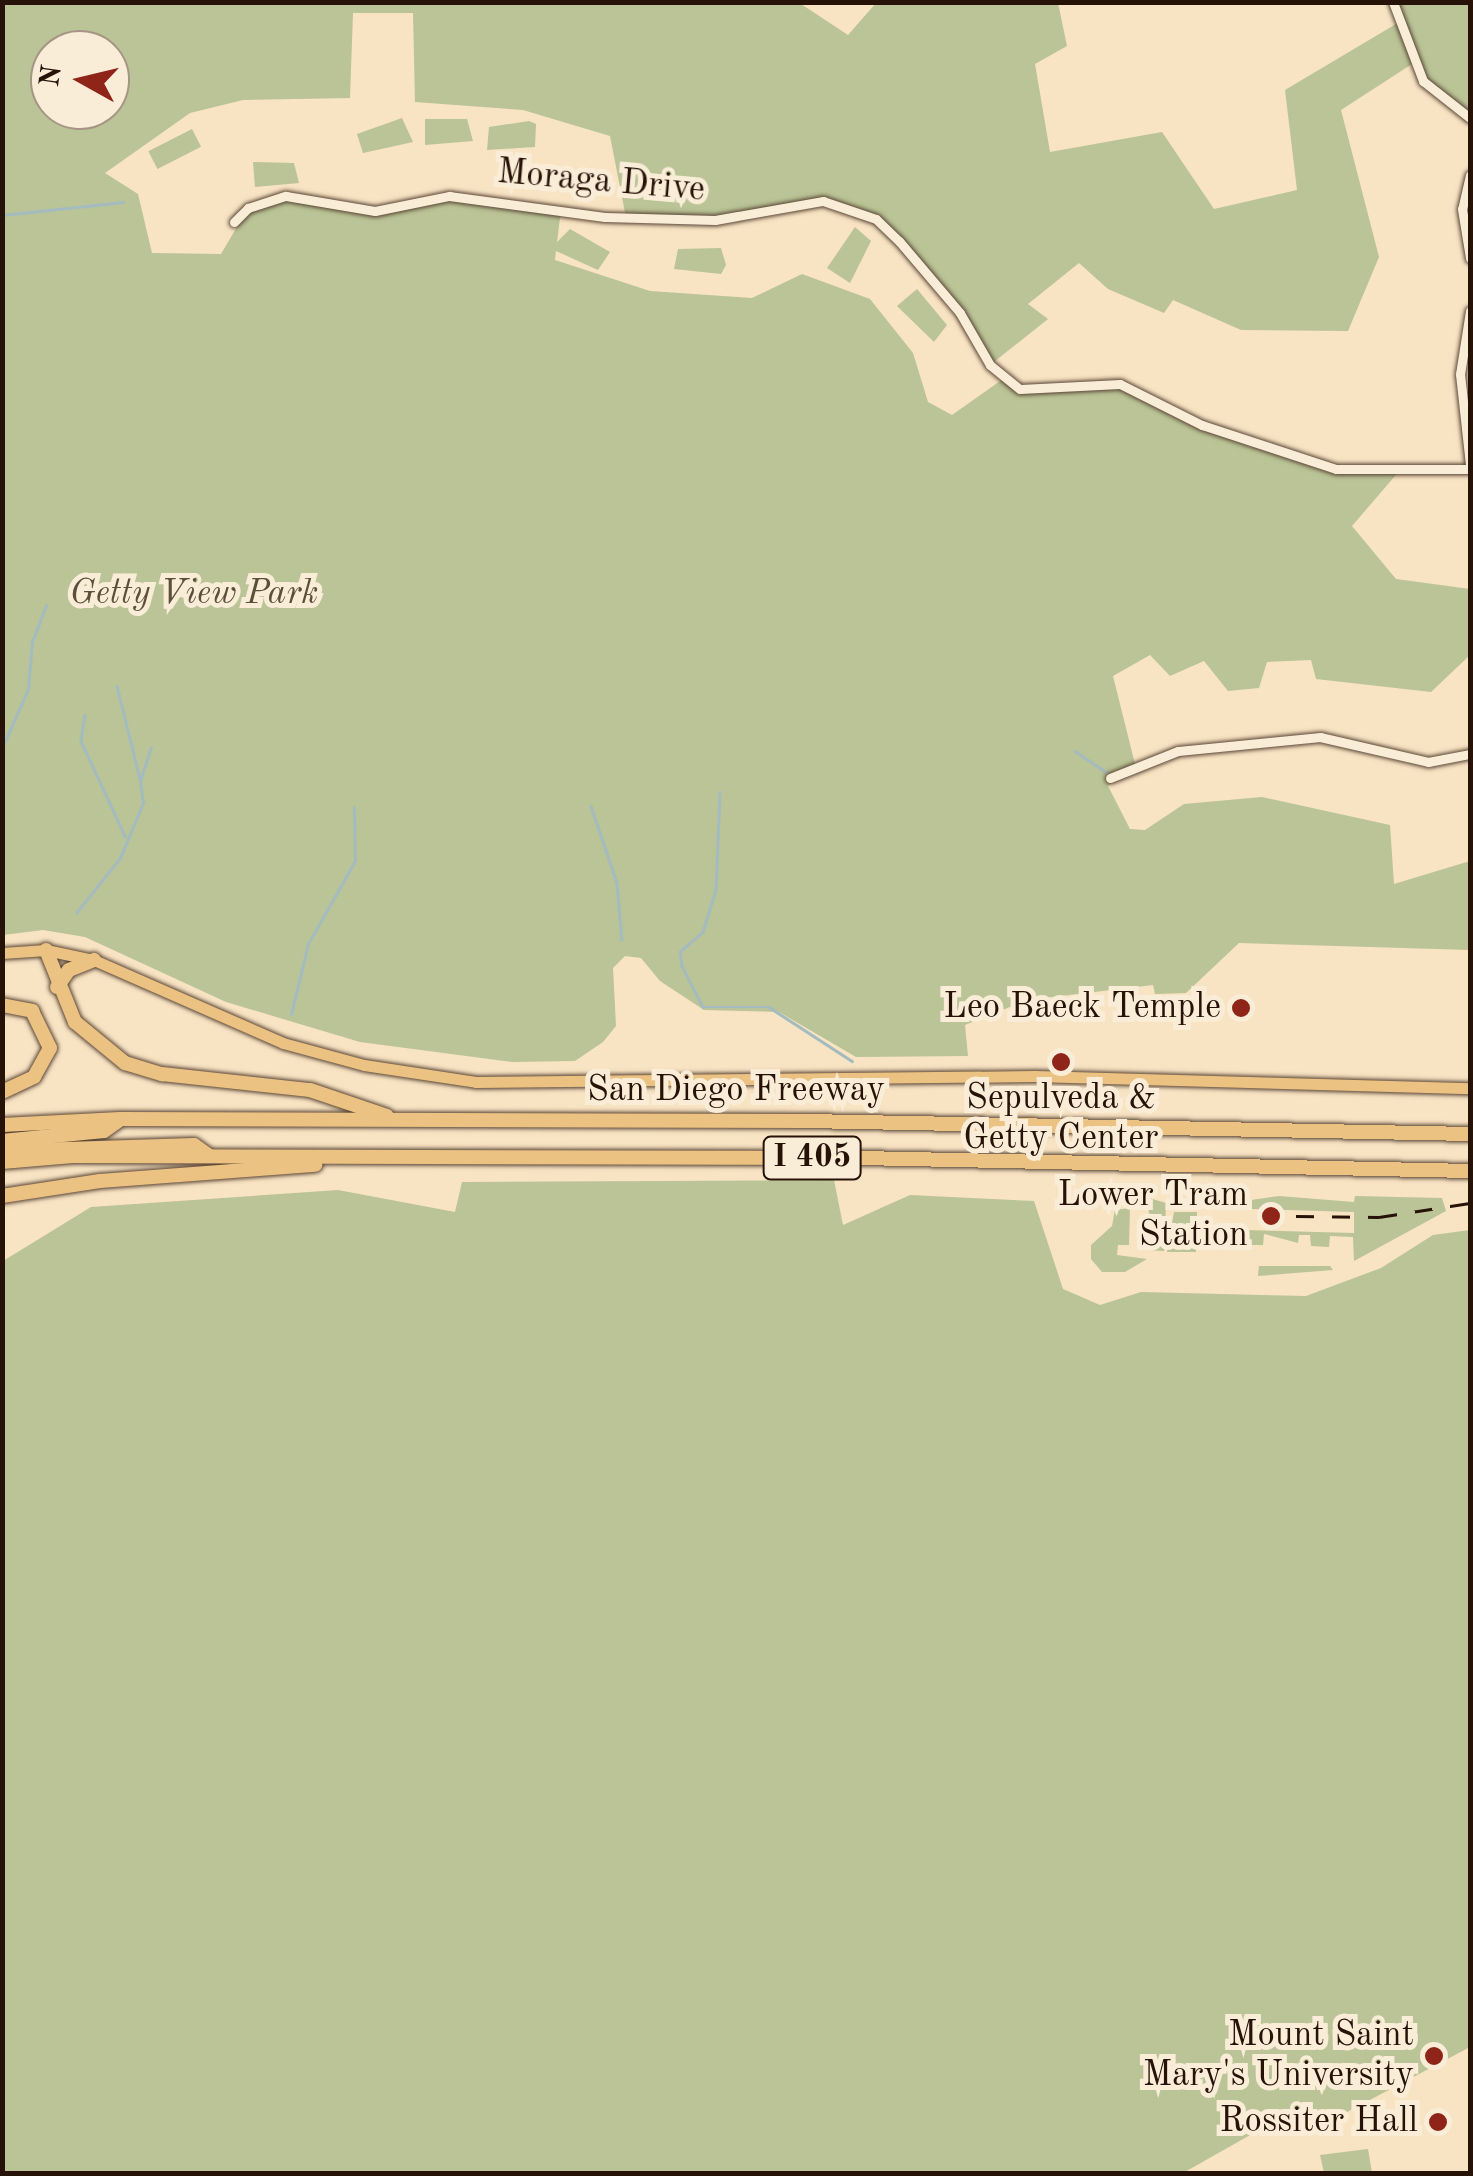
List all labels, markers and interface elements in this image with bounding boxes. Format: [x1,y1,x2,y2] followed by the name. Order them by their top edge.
[30,30,130,130] north arrow
[37,64,68,89] text: N
[495,152,707,212] street label: Moraga Drive
[70,573,318,615] park label: Getty View Park
[943,987,1221,1029] place label: Leo Baeck Temple
[1230,997,1252,1019] marker: Leo Baeck Temple
[1050,1051,1072,1073] marker: Sepulveda & Getty Center
[587,1070,885,1112] street label: San Diego Freeway
[963,1078,1159,1160] place label: Sepulveda & Getty Center
[762,1131,862,1185] road number: I 405
[1058,1175,1248,1257] place label: Lower Tram Station
[1258,1203,1284,1229] marker: Lower Tram Station
[1143,2015,1414,2097] place label: Mount Saint Mary's University
[1423,2045,1445,2067] marker: Mount Saint Mary's University
[1219,2101,1418,2143] place label: Rossiter Hall
[1427,2111,1449,2133] marker: Rossiter Hall

